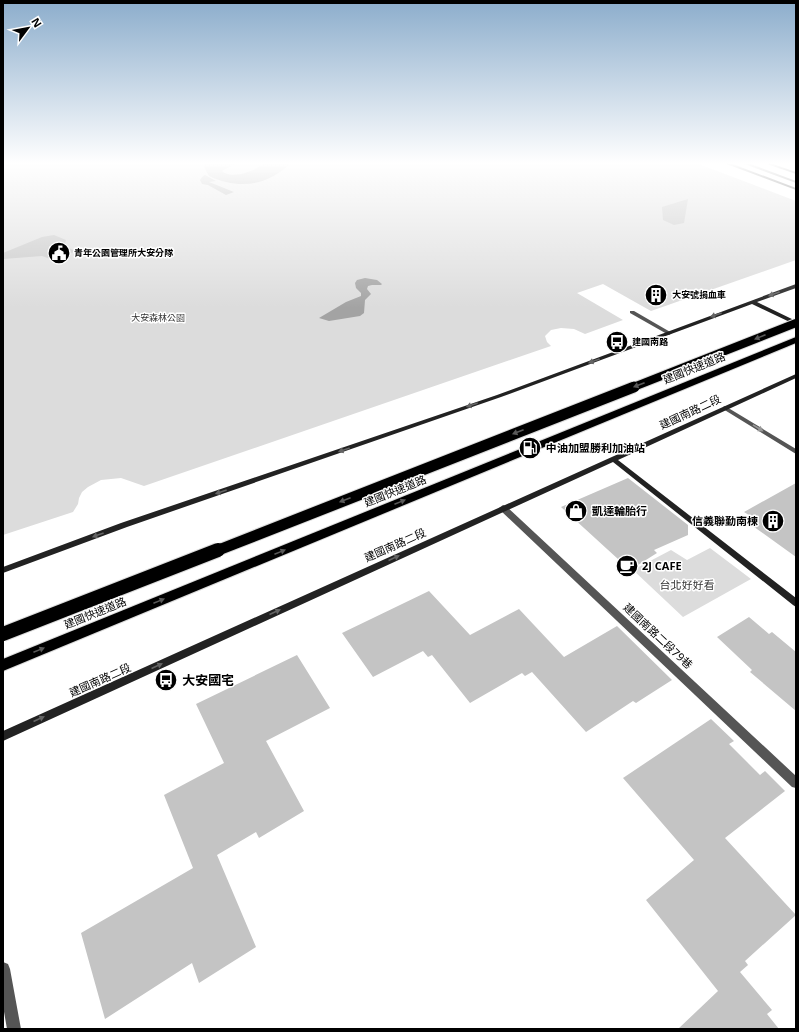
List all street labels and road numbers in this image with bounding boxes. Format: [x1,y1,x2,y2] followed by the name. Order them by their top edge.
[660,348,727,387] street label: 建國快速道路
[657,391,723,432] street label: 建國南路二段
[361,471,428,510] street label: 建國快速道路
[362,524,428,565] street label: 建國南路二段
[61,593,128,632] street label: 建國快速道路
[620,600,696,672] street label: 建國南路二段79巷
[67,659,133,700] street label: 建國南路二段

